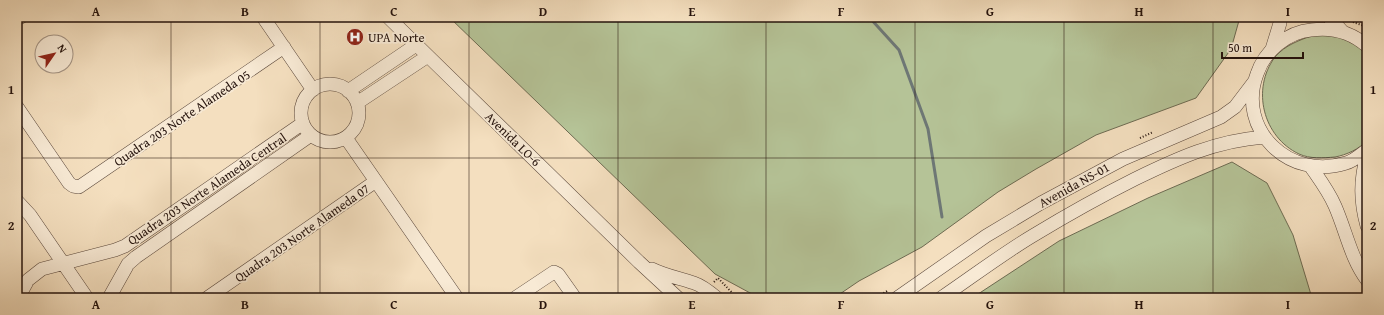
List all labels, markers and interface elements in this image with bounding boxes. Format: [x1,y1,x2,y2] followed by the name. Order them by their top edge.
[92,2,101,21] text: A
[241,2,249,21] text: B
[390,2,398,21] text: C
[539,2,547,21] text: D
[689,2,696,21] text: E
[838,2,845,21] text: F
[986,2,994,21] text: G
[1134,2,1144,21] text: H
[1286,2,1290,21] text: I
[345,27,365,47] hospital icon: UPA Norte
[368,28,425,47] place label: UPA Norte
[34,34,74,74] north arrow
[1222,34,1303,60] scale bar
[1228,39,1252,56] text: 50 m
[54,41,71,56] text: N
[110,65,254,171] street label: Quadra 203 Norte Alameda 05
[8,80,14,99] text: 1
[1370,80,1376,99] text: 1
[481,107,545,171] street label: Avenida LO-6
[124,128,291,250] street label: Quadra 203 Norte Alameda Central
[1035,158,1113,212] street label: Avenida NS-01
[231,179,373,287] street label: Quadra 203 Norte Alameda 07
[8,216,15,235] text: 2
[1370,216,1377,235] text: 2
[92,295,101,314] text: A
[241,295,249,314] text: B
[390,295,398,314] text: C
[539,295,547,314] text: D
[689,295,696,314] text: E
[838,295,845,314] text: F
[986,295,994,314] text: G
[1134,295,1144,314] text: H
[1286,295,1290,314] text: I

